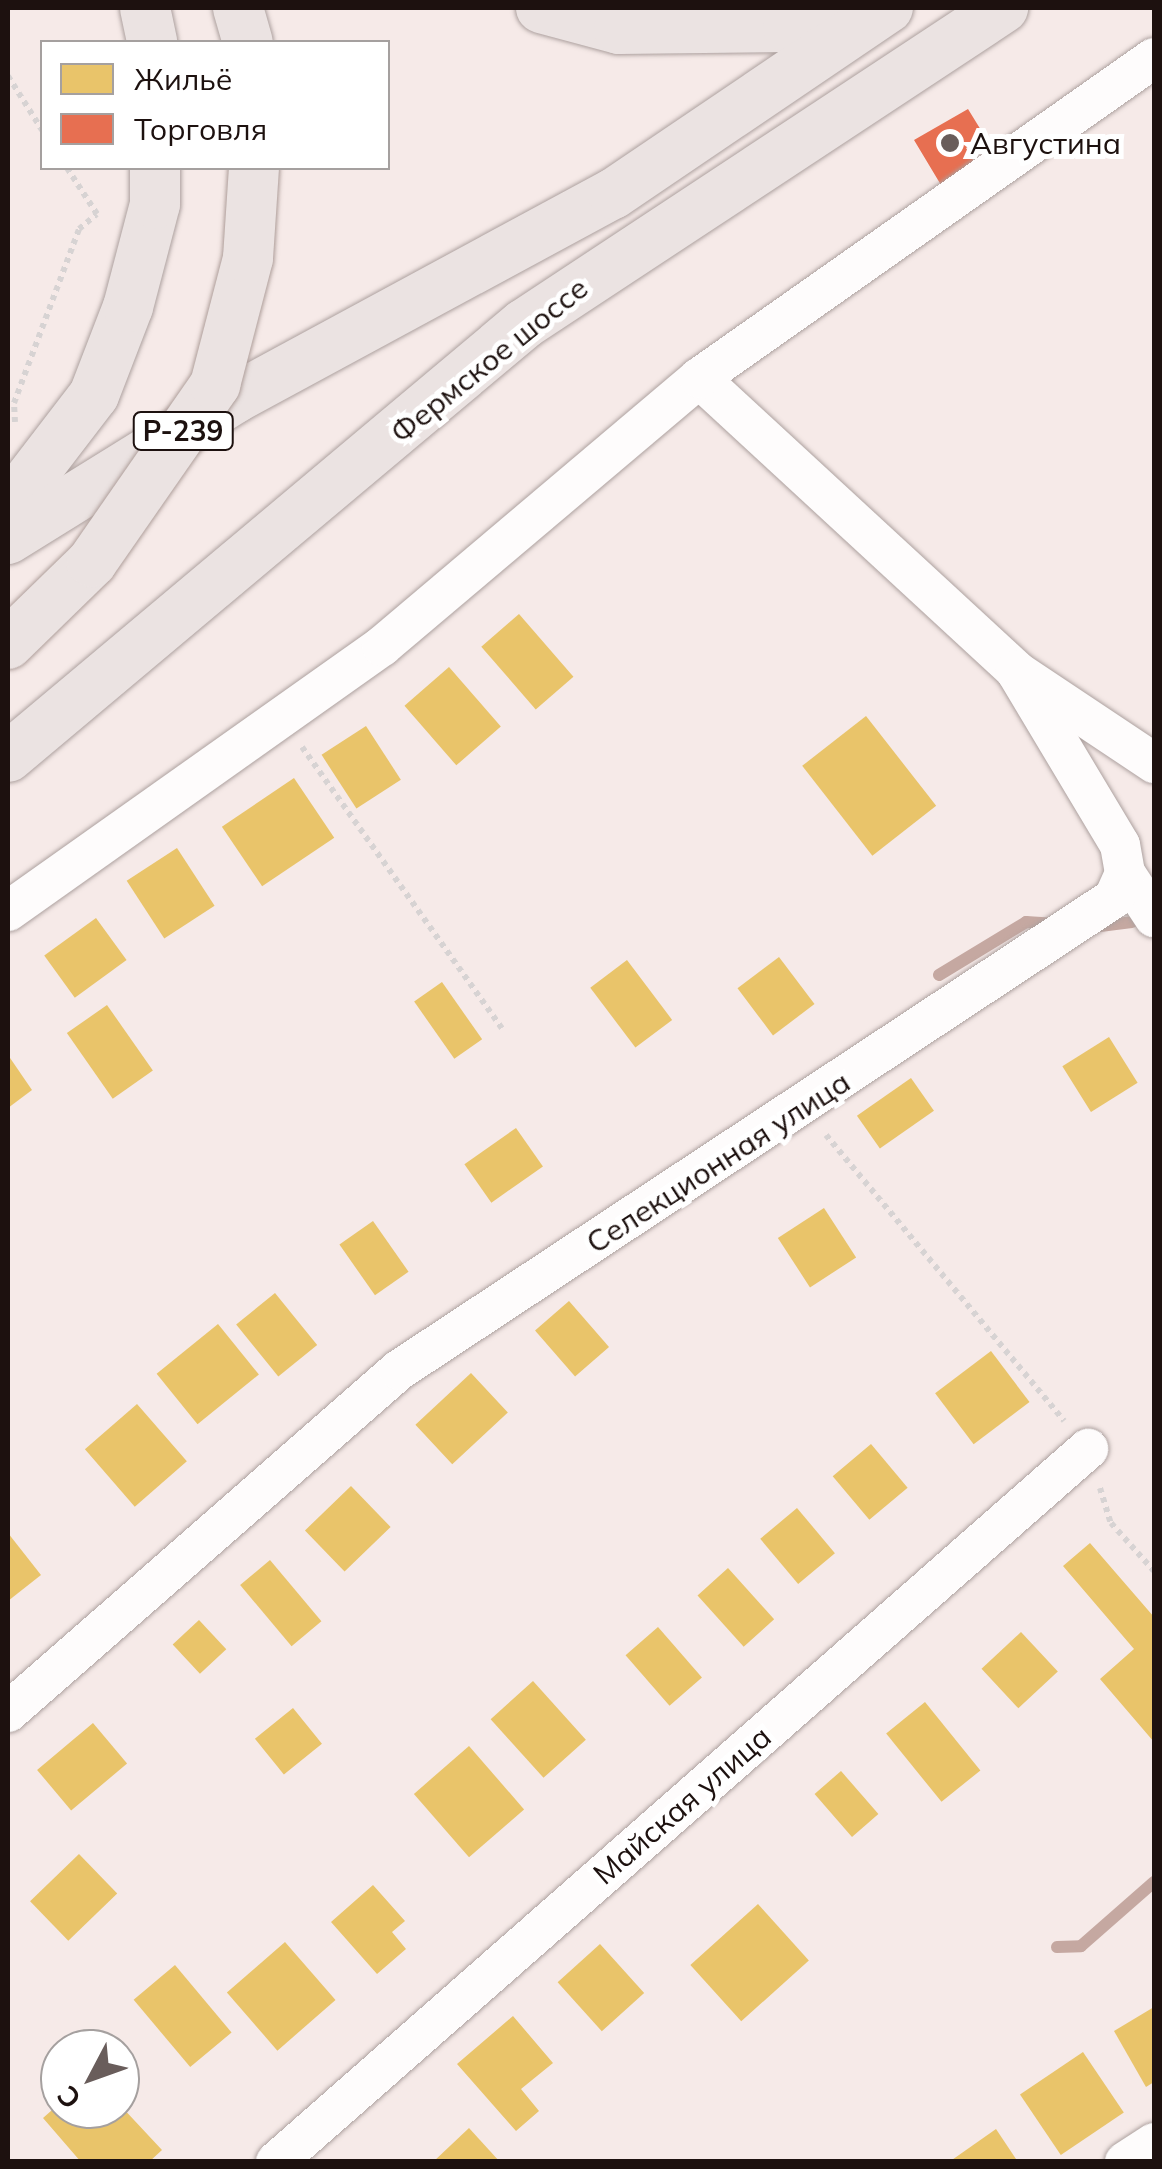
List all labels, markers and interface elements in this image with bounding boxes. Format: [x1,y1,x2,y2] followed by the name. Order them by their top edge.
[40,40,390,170] legend
[134,60,232,98] text: Жильё
[134,110,267,148] text: Торговля
[970,125,1121,161] place label: Августина
[939,132,961,154] marker: Августина
[383,269,595,451] street label: Фермское шоссе
[130,408,236,454] road number: Р-239
[580,1063,856,1261] street label: Селекционная улица
[586,1718,778,1892] street label: Майская улица
[40,2029,140,2129] north arrow
[49,2079,88,2116] text: С

